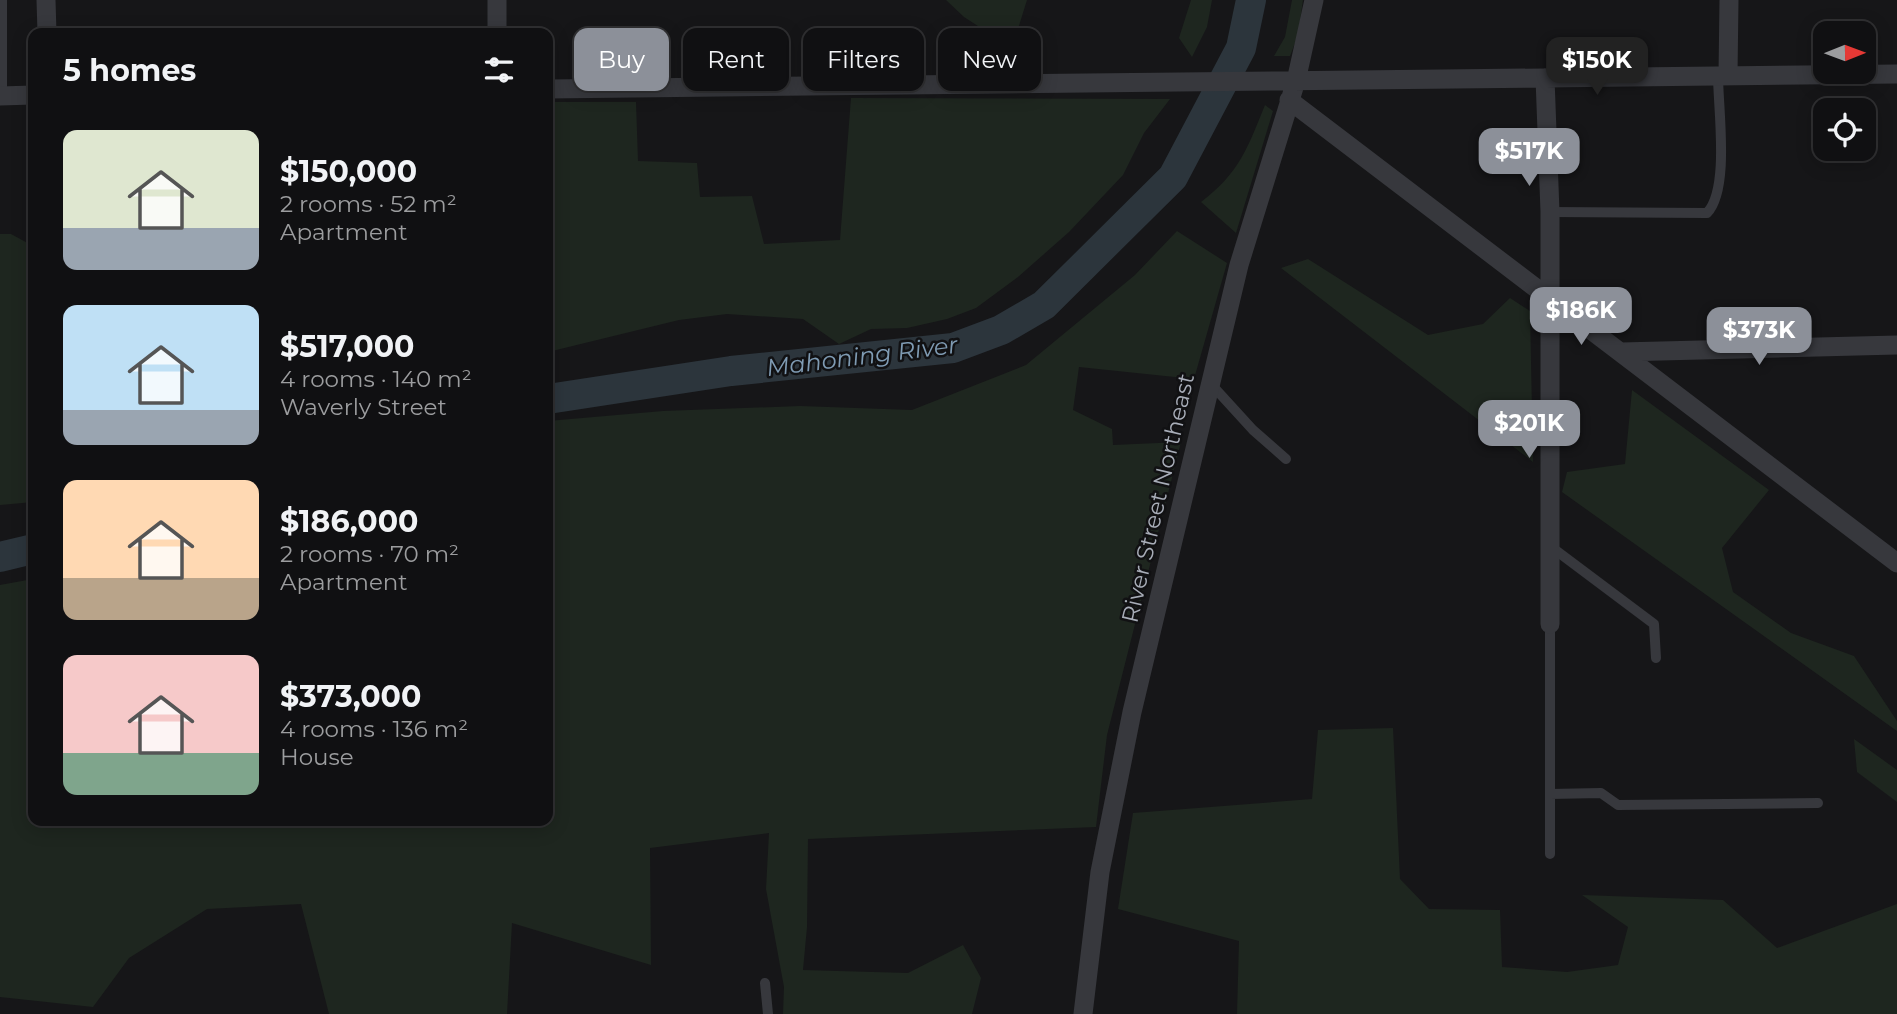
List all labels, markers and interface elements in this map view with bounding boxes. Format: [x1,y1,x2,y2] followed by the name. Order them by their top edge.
[1813,21,1876,84] north arrow
[1813,21,1876,161] map controls
[574,28,669,91] chip: Buy
[683,28,789,91] chip: Rent
[803,28,924,91] chip: Filters
[938,28,1041,91] chip: New
[1548,38,1646,97] pin: $150K
[1562,46,1632,74] text: $150K
[480,51,518,89] icon: filters
[63,52,196,89] text: 5 homes
[1813,98,1876,161] button: locate
[1480,128,1578,188] pin: $517K
[1495,137,1563,165] text: $517K
[280,153,417,190] text: $150,000
[119,158,203,242] icon: home
[280,190,457,218] text: 2 rooms · 52 m²
[280,218,408,246] text: Apartment
[1532,288,1630,347] pin: $186K
[1546,296,1616,324] text: $186K
[1710,308,1808,367] pin: $373K
[1723,316,1795,344] text: $373K
[280,328,414,365] text: $517,000
[765,330,961,382] water label: Mahoning River
[119,333,203,417] icon: home
[280,365,472,393] text: 4 rooms · 140 m²
[1116,371,1200,625] street label: River Street Northeast
[280,393,447,421] text: Waverly Street
[1480,400,1578,460] pin: $201K
[1494,409,1564,437] text: $201K
[280,503,418,540] text: $186,000
[119,508,203,592] icon: home
[280,540,459,568] text: 2 rooms · 70 m²
[280,568,408,596] text: Apartment
[280,678,421,715] text: $373,000
[119,683,203,767] icon: home
[280,715,468,743] text: 4 rooms · 136 m²
[280,743,354,771] text: House

